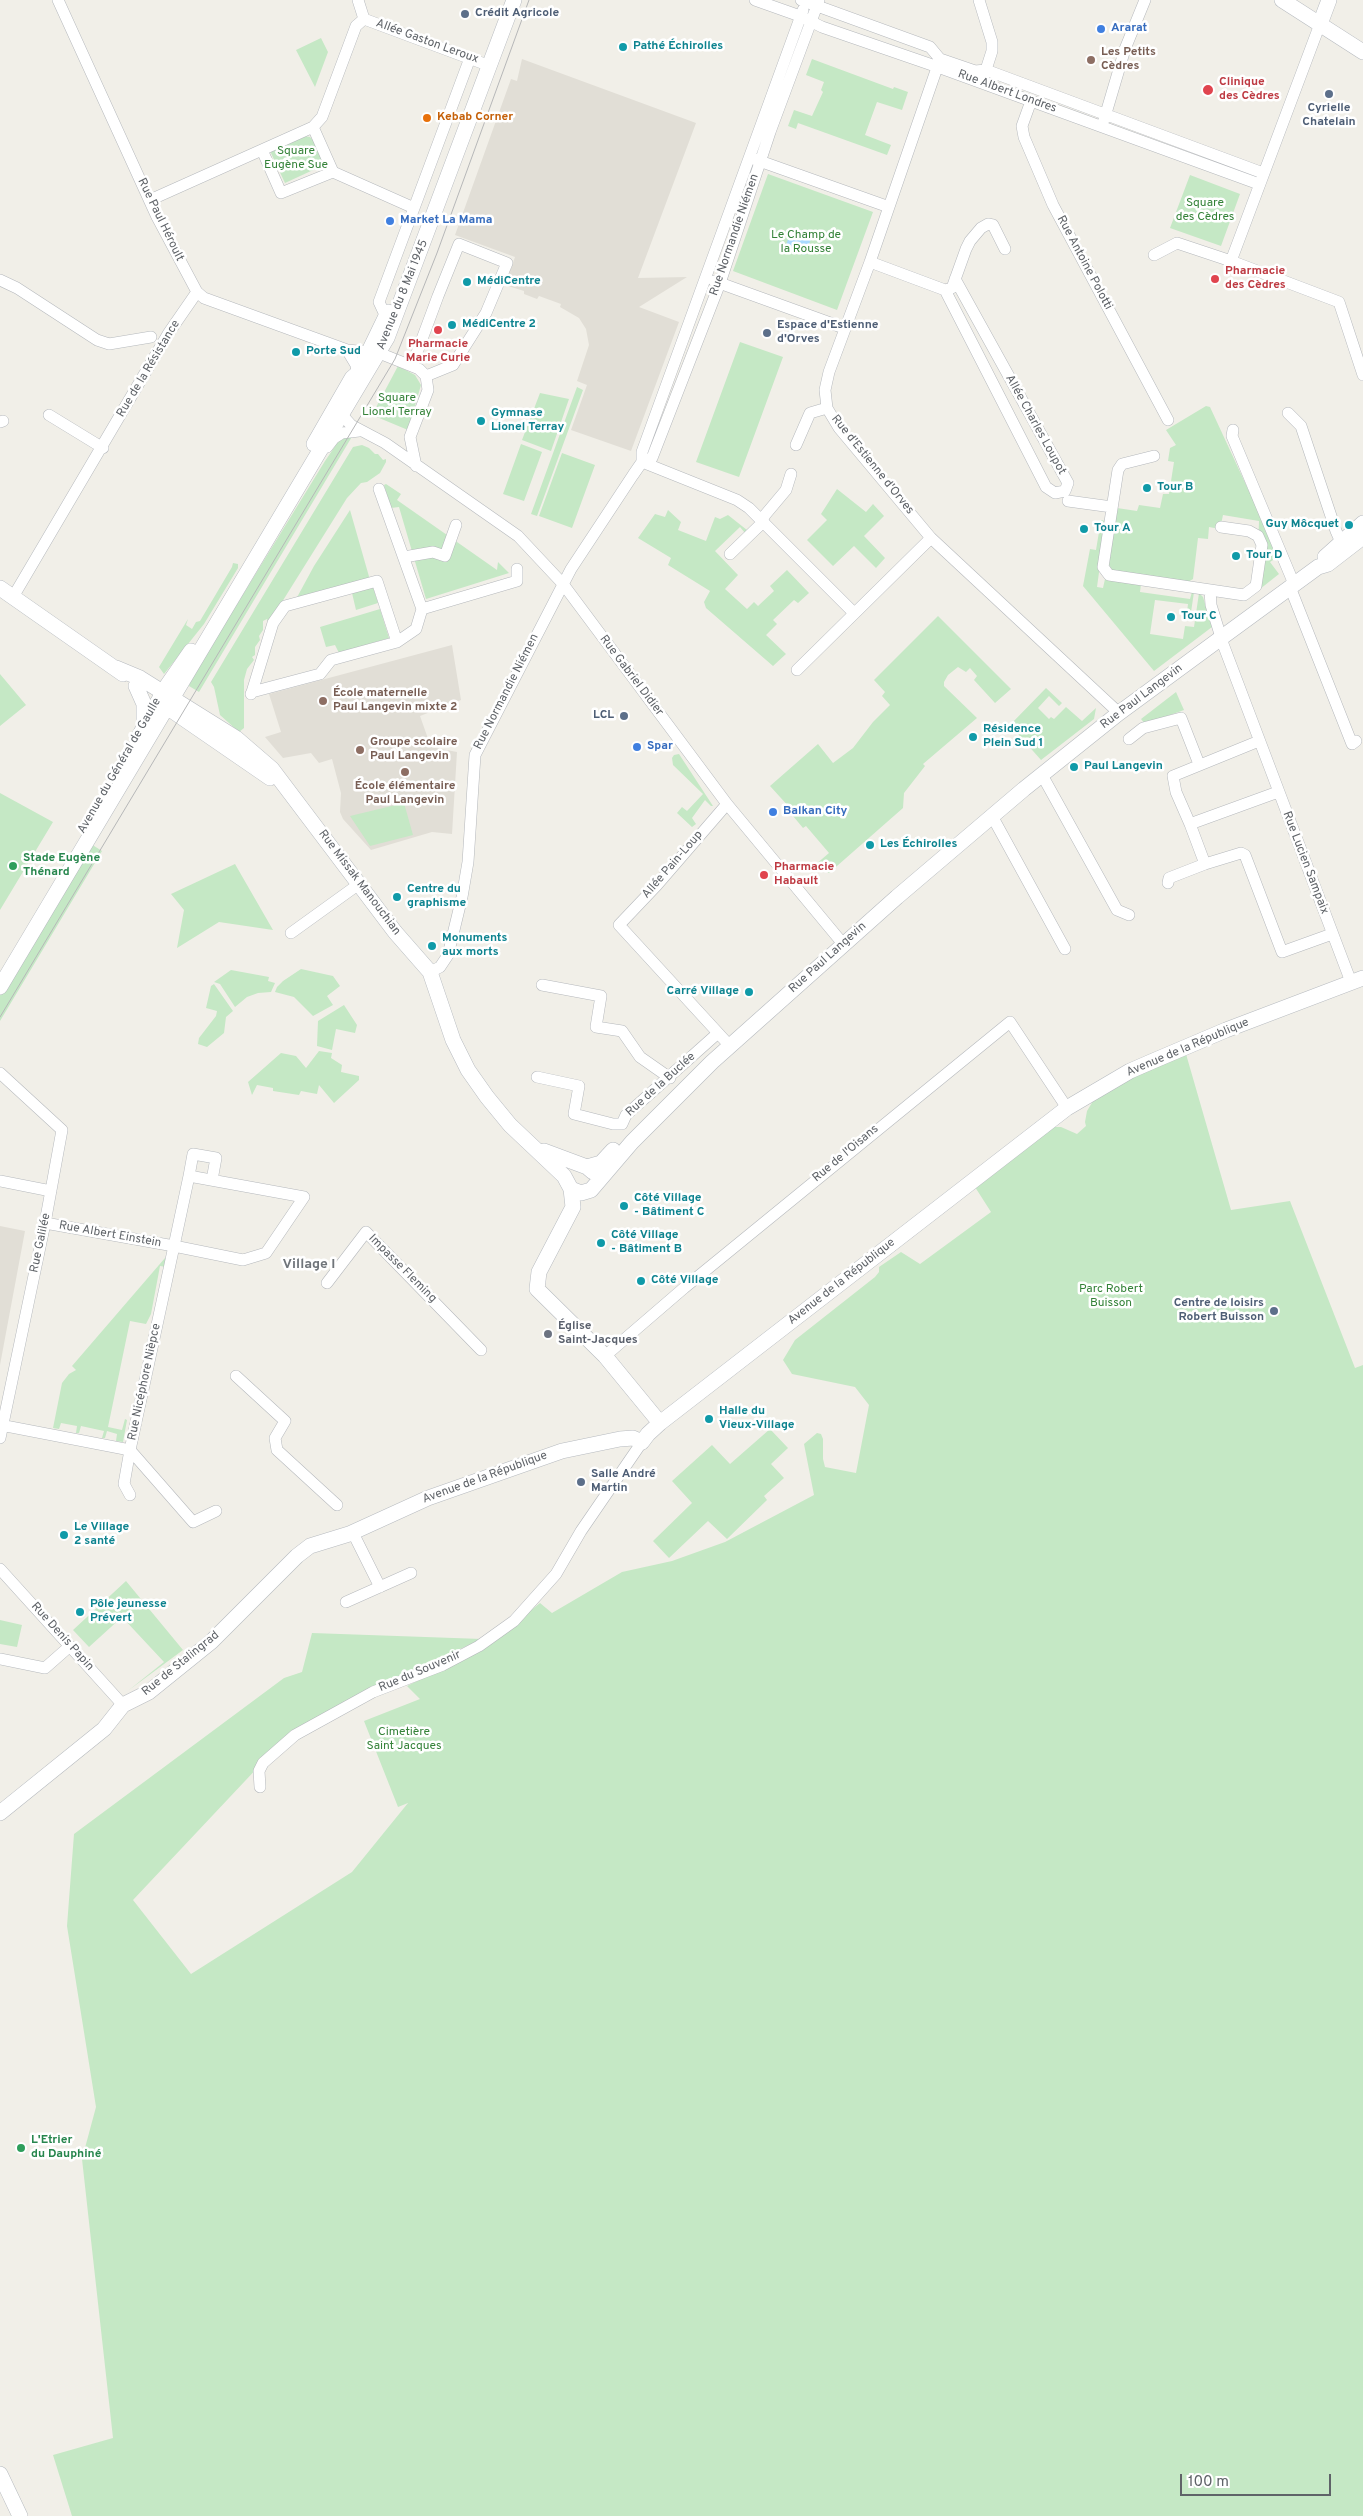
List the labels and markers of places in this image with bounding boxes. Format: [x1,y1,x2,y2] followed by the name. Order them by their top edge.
[475,7,559,21] place label: Crédit Agricole
[459,8,471,20] marker: Crédit Agricole
[1111,22,1147,36] place label: Ararat
[1095,23,1107,35] marker: Ararat
[633,40,723,54] place label: Pathé Échirolles
[617,41,629,53] marker: Pathé Échirolles
[1101,46,1156,74] place label: Les Petits Cèdres
[1085,54,1097,66] marker: Les Petits Cèdres
[1219,76,1280,104] place label: Clinique des Cèdres
[1201,83,1215,97] marker: Clinique des Cèdres
[1323,88,1335,100] marker: Cyrielle Chatelain
[1302,102,1356,130] place label: Cyrielle Chatelain
[437,111,513,125] place label: Kebab Corner
[421,112,433,124] marker: Kebab Corner
[400,214,492,228] place label: Market La Mama
[384,215,396,227] marker: Market La Mama
[1225,265,1286,293] place label: Pharmacie des Cèdres
[1209,273,1221,285] marker: Pharmacie des Cèdres
[477,275,541,289] place label: MédiCentre
[461,276,473,288] marker: MédiCentre
[462,318,536,332] place label: MédiCentre 2
[446,319,458,331] marker: MédiCentre 2
[777,319,879,347] place label: Espace d'Estienne d'Orves
[432,324,444,336] marker: Pharmacie Marie Curie
[761,327,773,339] marker: Espace d'Estienne d'Orves
[406,338,470,366] place label: Pharmacie Marie Curie
[306,345,361,359] place label: Porte Sud
[290,346,302,358] marker: Porte Sud
[491,407,564,435] place label: Gymnase Lionel Terray
[475,415,487,427] marker: Gymnase Lionel Terray
[1157,481,1193,495] place label: Tour B
[1141,482,1153,494] marker: Tour B
[1266,518,1339,532] place label: Guy Môcquet
[1343,519,1355,531] marker: Guy Môcquet
[1094,522,1131,536] place label: Tour A
[1078,523,1090,535] marker: Tour A
[1246,549,1283,563] place label: Tour D
[1230,550,1242,562] marker: Tour D
[1181,610,1217,624] place label: Tour C
[1165,611,1177,623] marker: Tour C
[333,687,457,715] place label: École maternelle Paul Langevin mixte 2
[317,695,329,707] marker: École maternelle Paul Langevin mixte 2
[593,709,614,723] place label: LCL
[618,710,630,722] marker: LCL
[983,723,1043,751] place label: Résidence Plein Sud 1
[967,731,979,743] marker: Résidence Plein Sud 1
[370,736,457,764] place label: Groupe scolaire Paul Langevin
[647,740,673,754] place label: Spar
[631,741,643,753] marker: Spar
[354,744,366,756] marker: Groupe scolaire Paul Langevin
[1084,760,1163,774] place label: Paul Langevin
[1068,761,1080,773] marker: Paul Langevin
[399,766,411,778] marker: École élémentaire Paul Langevin
[355,780,455,808] place label: École élémentaire Paul Langevin
[783,805,847,819] place label: Balkan City
[767,806,779,818] marker: Balkan City
[880,838,957,852] place label: Les Échirolles
[864,839,876,851] marker: Les Échirolles
[23,852,100,880] place label: Stade Eugène Thénard
[7,860,19,872] marker: Stade Eugène Thénard
[774,861,834,889] place label: Pharmacie Habault
[758,869,770,881] marker: Pharmacie Habault
[407,883,466,911] place label: Centre du graphisme
[391,891,403,903] marker: Centre du graphisme
[442,932,507,960] place label: Monuments aux morts
[426,940,438,952] marker: Monuments aux morts
[667,985,739,999] place label: Carré Village
[743,986,755,998] marker: Carré Village
[634,1192,704,1220] place label: Côté Village - Bâtiment C
[618,1200,630,1212] marker: Côté Village - Bâtiment C
[611,1229,682,1257] place label: Côté Village - Bâtiment B
[595,1237,607,1249] marker: Côté Village - Bâtiment B
[651,1274,718,1288] place label: Côté Village
[635,1275,647,1287] marker: Côté Village
[1174,1297,1264,1325] place label: Centre de loisirs Robert Buisson
[1268,1305,1280,1317] marker: Centre de loisirs Robert Buisson
[558,1320,638,1348] place label: Église Saint-Jacques
[542,1328,554,1340] marker: Église Saint-Jacques
[719,1405,794,1433] place label: Halle du Vieux-Village
[703,1413,715,1425] marker: Halle du Vieux-Village
[591,1468,656,1496] place label: Salle André Martin
[575,1476,587,1488] marker: Salle André Martin
[74,1521,129,1549] place label: Le Village 2 santé
[58,1529,70,1541] marker: Le Village 2 santé
[90,1598,167,1626] place label: Pôle jeunesse Prévert
[74,1606,86,1618] marker: Pôle jeunesse Prévert
[31,2134,101,2162] place label: L'Etrier du Dauphiné
[15,2142,27,2154] marker: L'Etrier du Dauphiné

